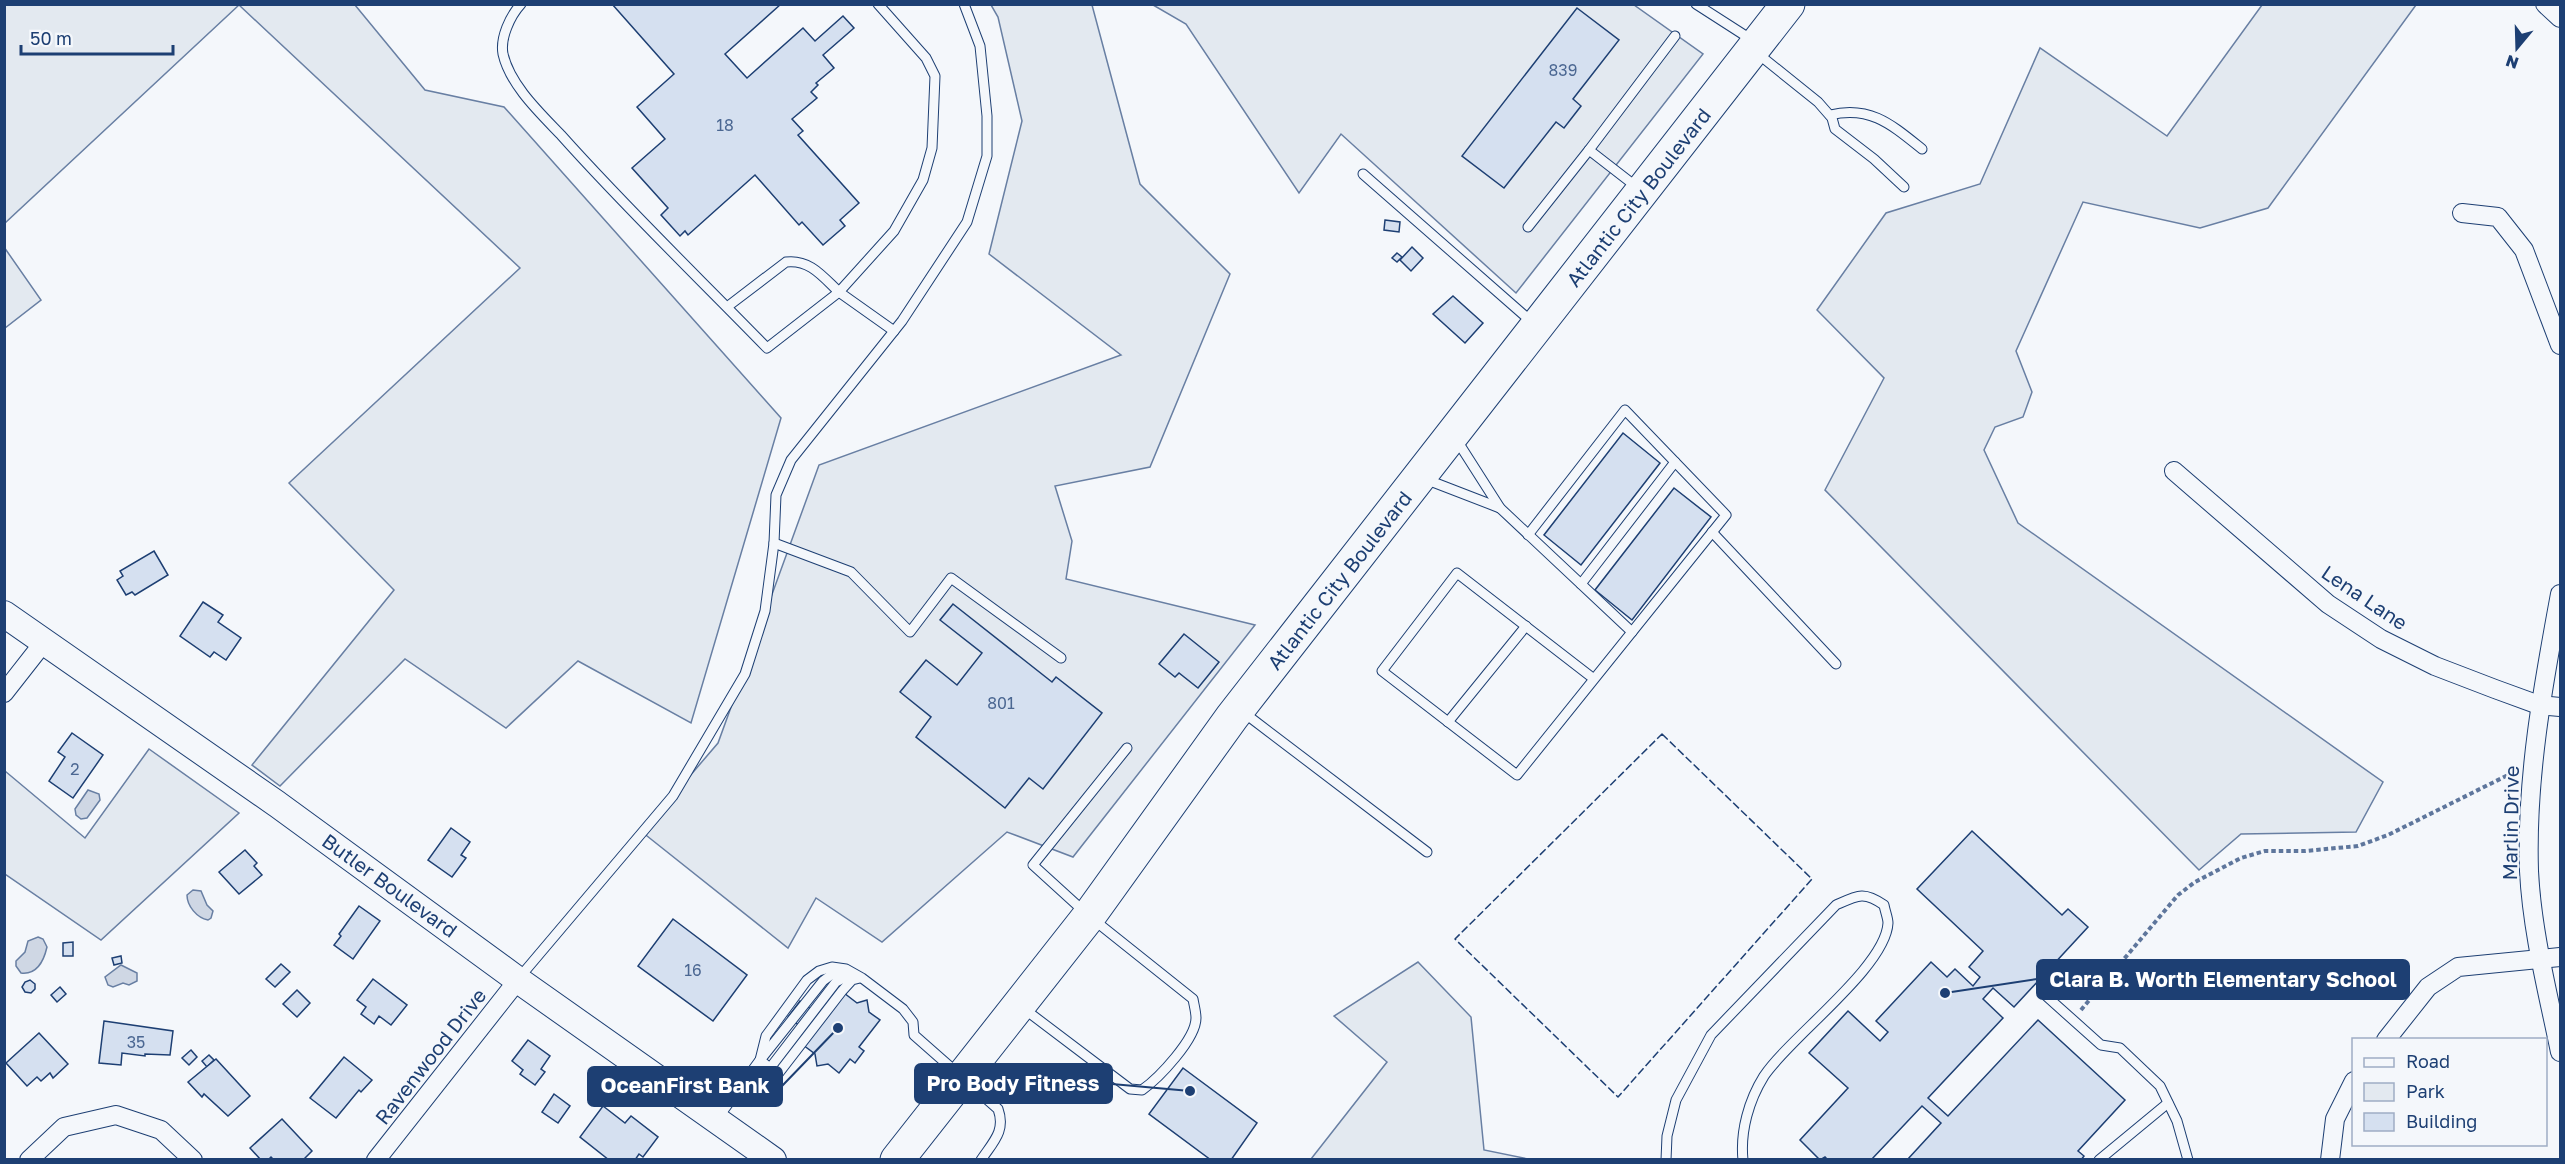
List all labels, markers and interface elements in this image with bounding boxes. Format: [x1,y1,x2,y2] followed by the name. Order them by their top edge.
[21,18,172,56] scale bar
[2487,18,2547,78] north arrow
[30,27,72,49] text: 50 m
[2503,51,2521,74] text: N
[1549,60,1577,80] house number: 839
[1561,103,1715,291] street label: Atlantic City Boulevard
[716,115,734,135] house number: 18
[1262,486,1416,674] street label: Atlantic City Boulevard
[2318,560,2412,634] street label: Lena Lane
[987,693,1015,713] house number: 801
[70,759,80,779] house number: 2
[2497,765,2523,881] street label: Marlin Drive
[318,828,462,942] street label: Butler Boulevard
[684,960,702,980] house number: 16
[2037,960,2409,999] callout: Clara B. Worth Elementary School
[2049,966,2397,992] text: Clara B. Worth Elementary School
[370,983,490,1129] street label: Ravenwood Drive
[127,1032,145,1052] house number: 35
[2352,1038,2547,1146] legend
[2406,1050,2450,1072] text: Road
[915,1064,1112,1103] callout: Pro Body Fitness
[588,1067,782,1106] callout: OceanFirst Bank
[926,1070,1100,1096] text: Pro Body Fitness
[600,1072,770,1098] text: OceanFirst Bank
[2406,1080,2445,1102] text: Park
[2406,1110,2477,1132] text: Building

